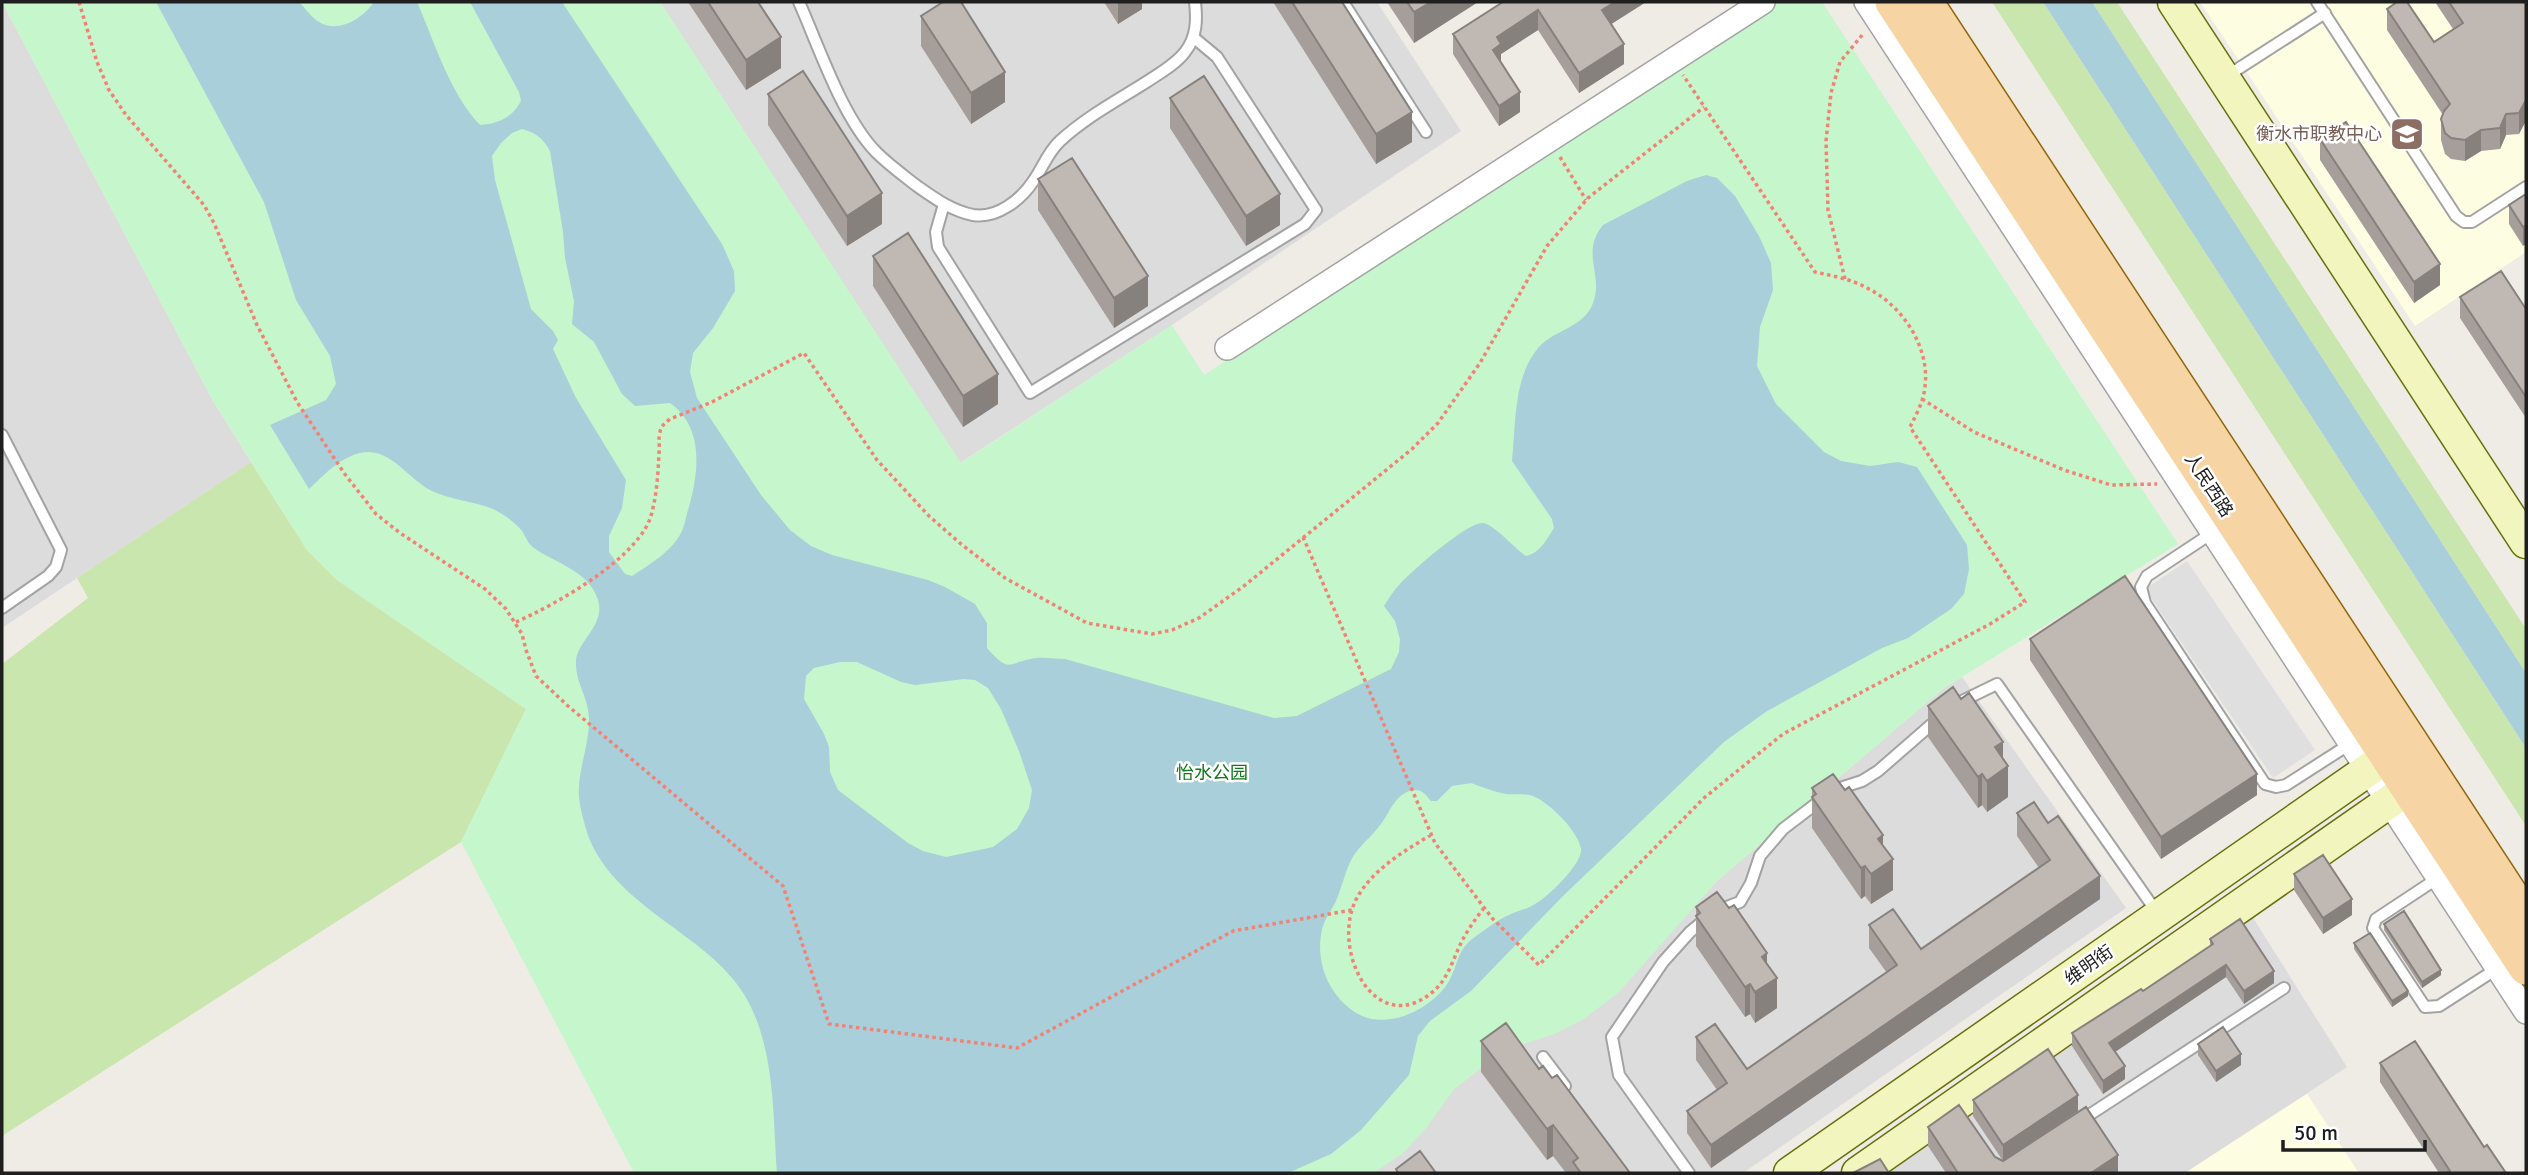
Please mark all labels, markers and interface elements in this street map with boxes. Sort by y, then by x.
school or university icon: 衡水市职教中心 [2388,115,2426,153]
place label: 衡水市职教中心 [2256,123,2382,145]
street label: 人民西路 [2180,449,2238,521]
park label: 怡水公园 [1176,762,1248,784]
street label: 维明街 [2061,941,2117,989]
scale bar [2283,1108,2425,1152]
text: 50 m [2294,1120,2338,1146]

